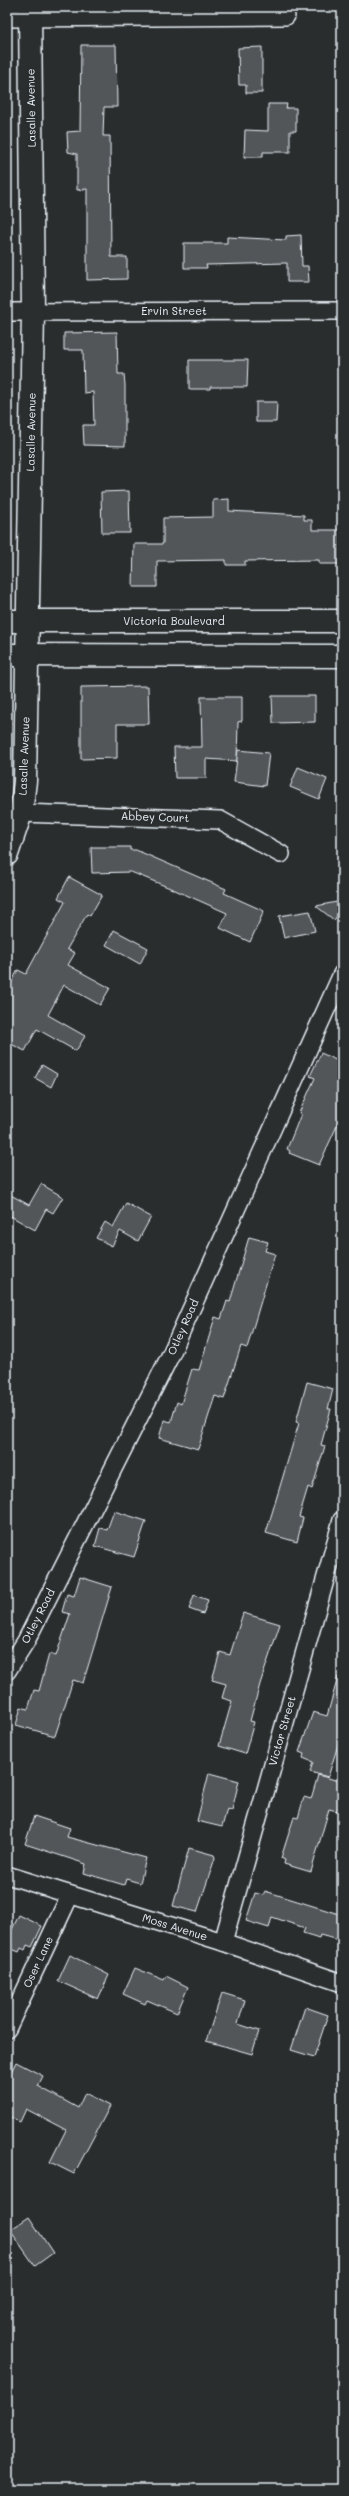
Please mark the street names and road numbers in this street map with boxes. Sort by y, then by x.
street label: Lasalle Avenue [22,68,39,148]
street label: Ervin Street [141,303,207,318]
street label: Lasalle Avenue [22,392,39,471]
street label: Victoria Boulevard [123,613,225,628]
street label: Lasalle Avenue [15,716,32,796]
street label: Abbey Court [121,808,190,825]
street label: Otley Road [164,1296,202,1357]
street label: Otley Road [17,1586,58,1646]
street label: Victor Street [264,1694,299,1768]
street label: Moss Avenue [141,1909,210,1944]
street label: Oser Lane [19,1933,56,1990]

